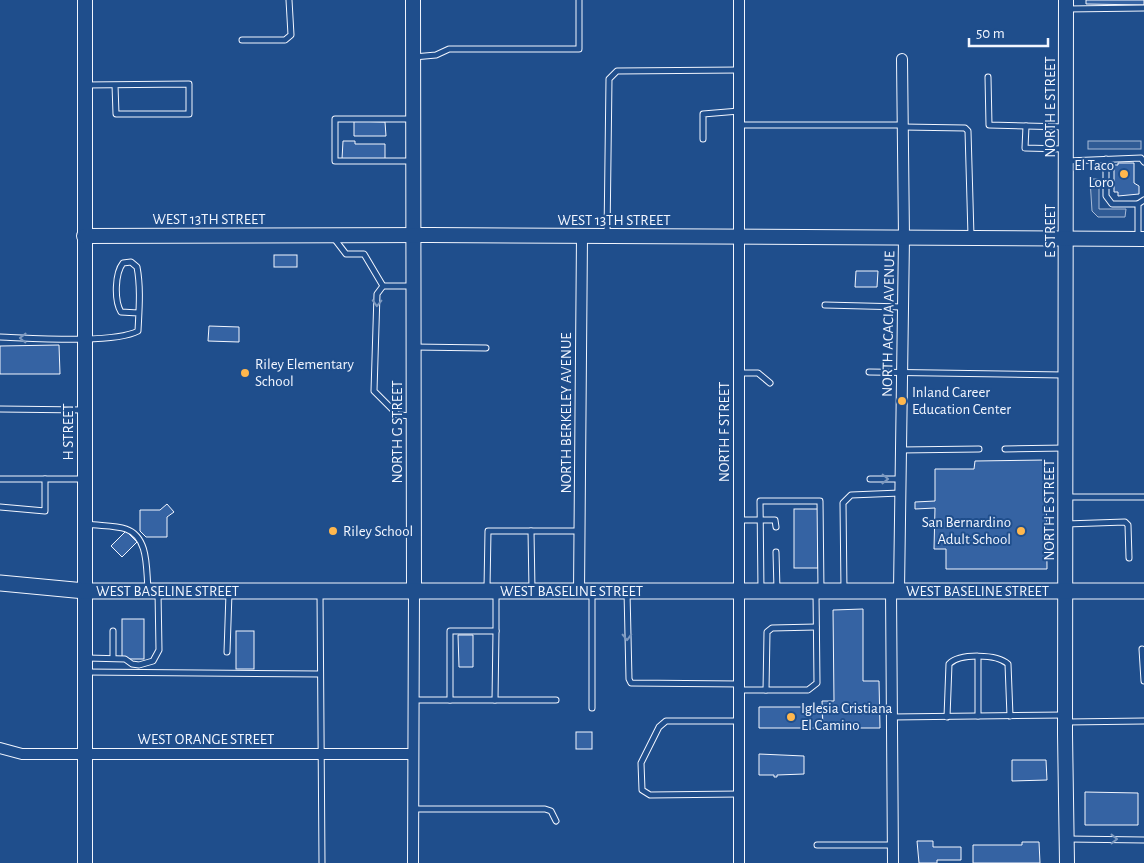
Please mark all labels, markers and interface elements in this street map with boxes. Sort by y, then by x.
scale bar [969,15,1048,47]
text: 50 m [976,26,1005,41]
street label: NORTH E STREET [1043,56,1058,158]
place label: El Taco Loro [1074,158,1114,190]
marker: El Taco Loro [1118,168,1130,180]
street label: E STREET [1043,203,1058,258]
street label: WEST 13TH STREET [152,212,266,227]
street label: WEST 13TH STREET [557,213,671,228]
street label: NORTH ACACIA AVENUE [880,251,897,397]
one-way arrow [371,299,382,307]
street label: NORTH BERKELEY AVENUE [559,332,574,494]
one-way arrow [19,333,26,343]
place label: Riley Elementary School [255,357,355,389]
marker: Riley Elementary School [239,367,251,379]
street label: NORTH G STREET [390,380,405,484]
street label: NORTH F STREET [717,381,732,482]
place label: Inland Career Education Center [912,385,1011,417]
marker: Inland Career Education Center [896,395,908,407]
street label: H STREET [61,403,76,461]
street label: NORTH E STREET [1042,459,1057,561]
one-way arrow [882,474,889,484]
place label: San Bernardino Adult School [922,515,1011,547]
place label: Riley School [343,524,413,539]
marker: Riley School [327,525,339,537]
marker: San Bernardino Adult School [1015,525,1027,537]
street label: WEST BASELINE STREET [96,584,240,599]
street label: WEST BASELINE STREET [500,584,644,599]
street label: WEST BASELINE STREET [906,584,1050,599]
one-way arrow [622,634,633,642]
place label: Iglesia Cristiana El Camino [801,701,893,733]
marker: Iglesia Cristiana El Camino [785,711,797,723]
street label: WEST ORANGE STREET [138,732,275,747]
one-way arrow [1110,834,1118,844]

